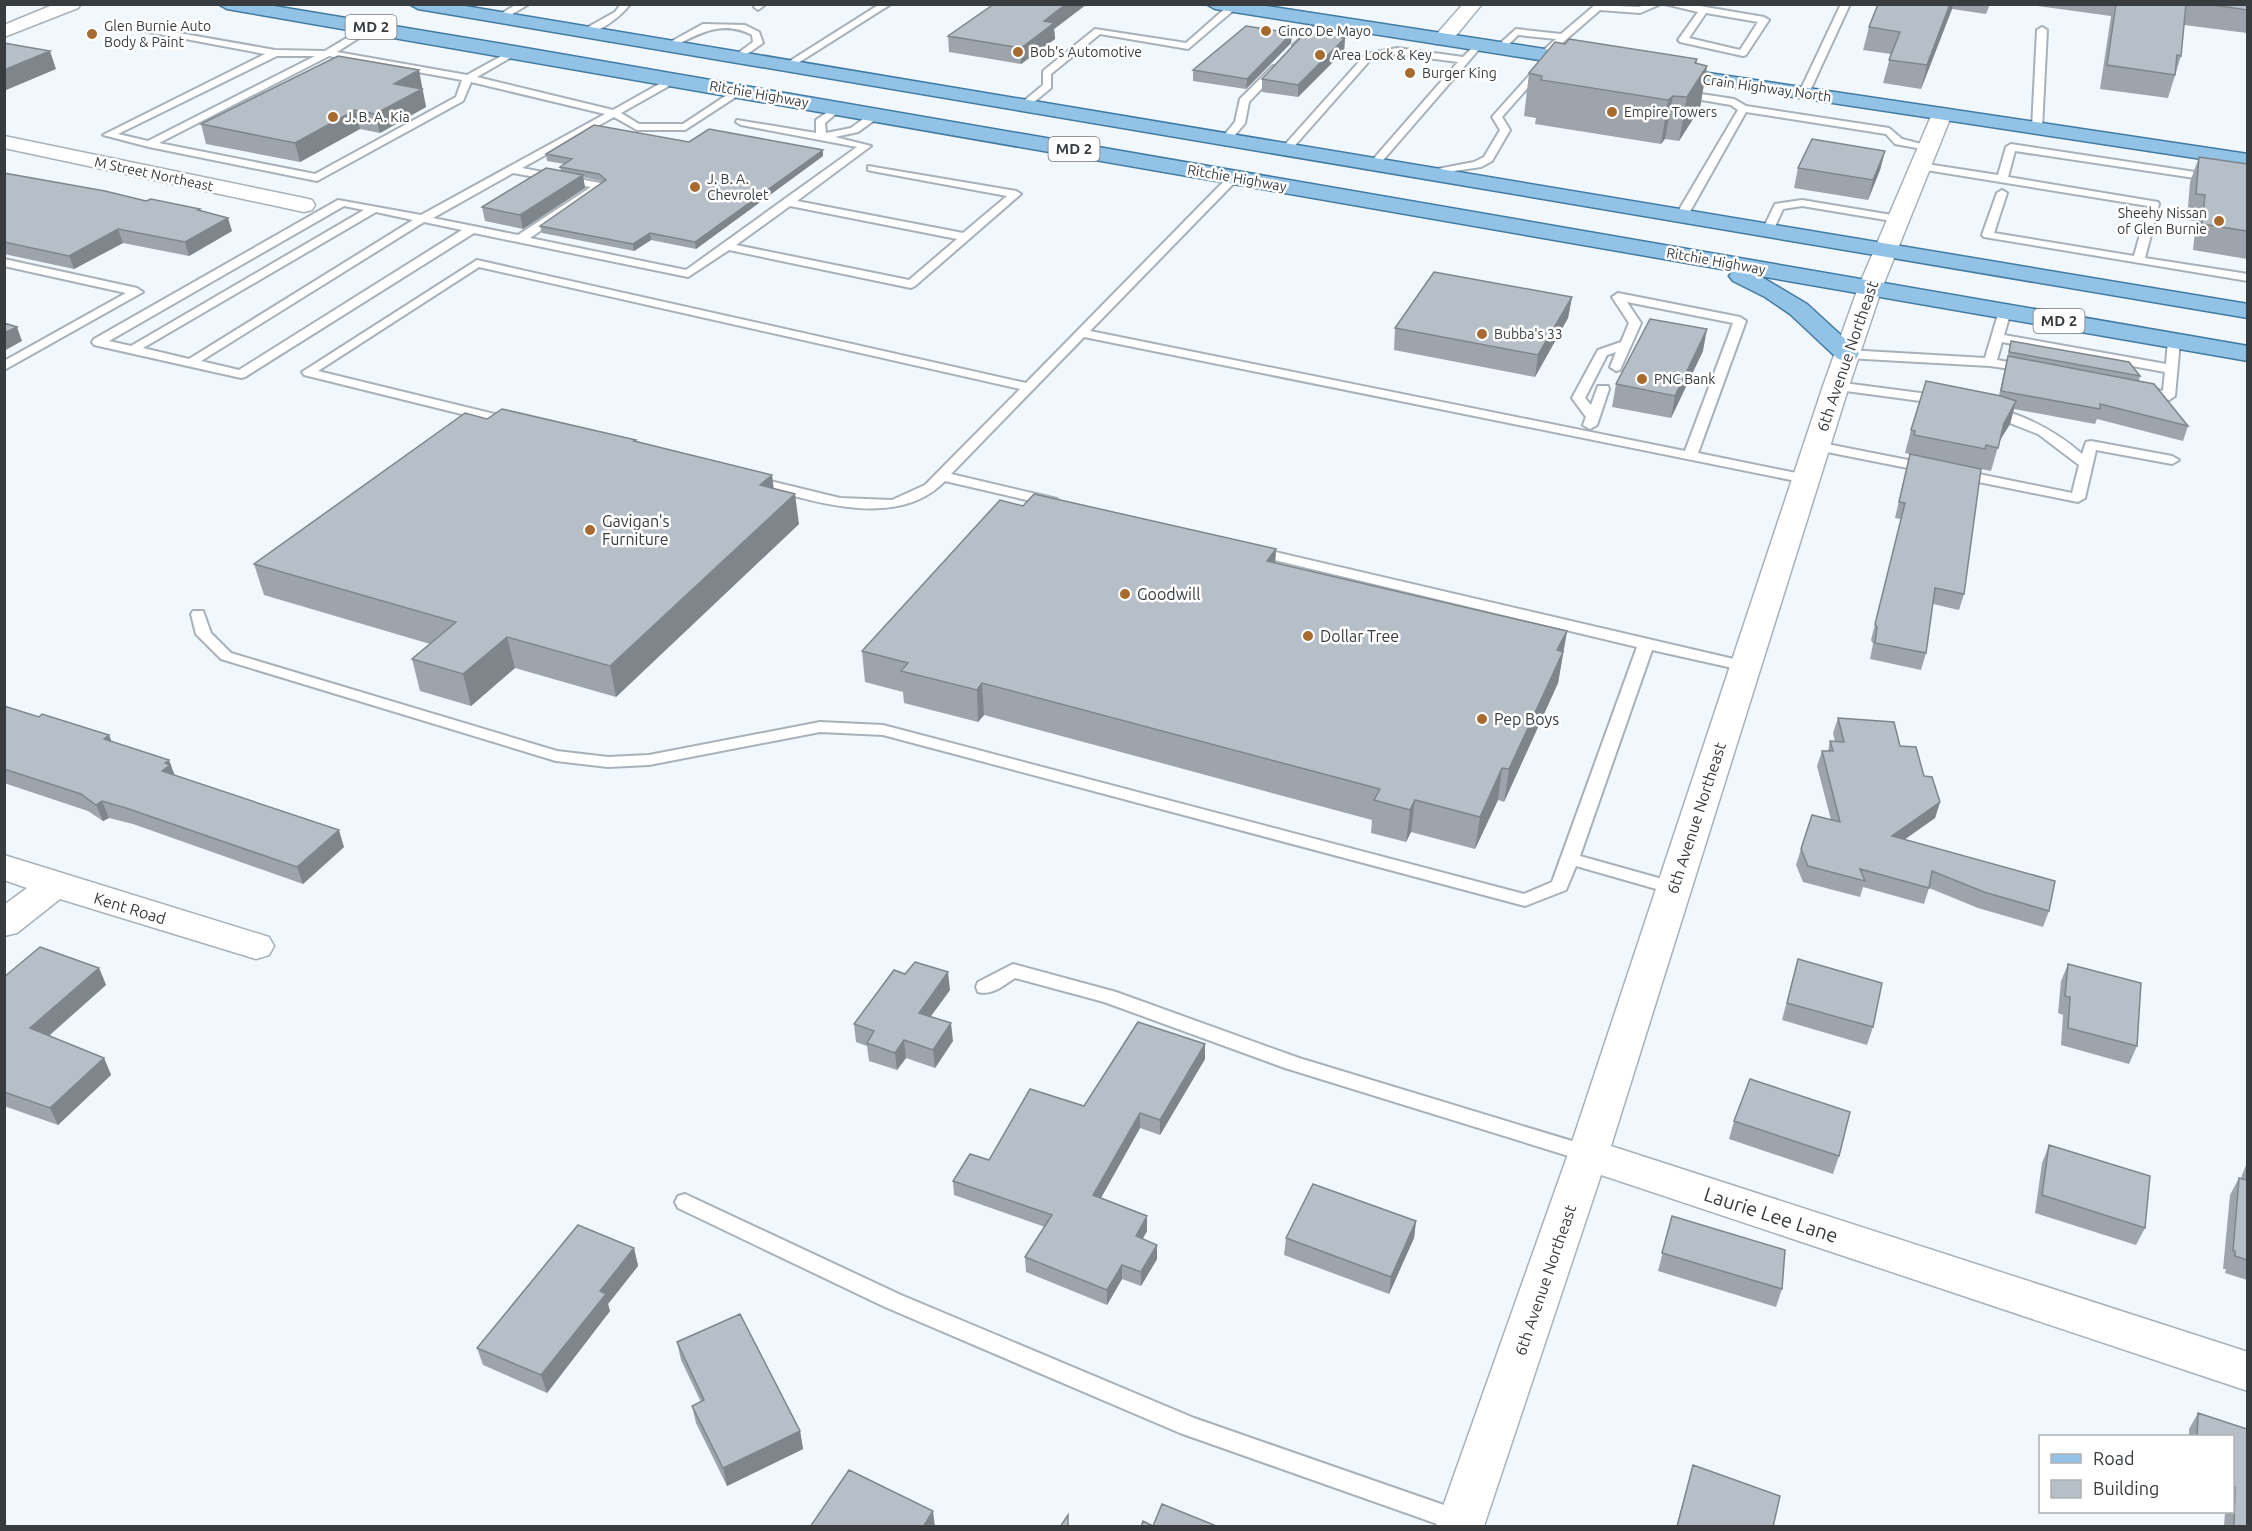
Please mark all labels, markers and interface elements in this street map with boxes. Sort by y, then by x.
road number: MD 2 [346,15,397,39]
place label: Glen Burnie Auto Body & Paint [104,18,211,50]
place label: Cinco De Mayo [1278,23,1371,39]
marker: Cinco De Mayo [1259,24,1273,38]
marker: Glen Burnie Auto Body & Paint [85,27,99,41]
place label: Bob's Automotive [1030,44,1142,60]
marker: Bob's Automotive [1011,45,1025,59]
place label: Area Lock & Key [1332,47,1432,63]
marker: Area Lock & Key [1313,48,1327,62]
place label: Burger King [1422,65,1497,81]
marker: Burger King [1403,66,1417,80]
street label: Crain Highway North [1702,71,1832,105]
street label: Ritchie Highway [708,77,810,111]
place label: Empire Towers [1624,104,1717,120]
marker: Empire Towers [1605,105,1619,119]
place label: J. B. A. Kia [345,109,410,125]
marker: J. B. A. Kia [326,110,340,124]
road number: MD 2 [1048,137,1100,161]
street label: M Street Northeast [93,154,215,195]
street label: Ritchie Highway [1186,161,1288,195]
place label: J. B. A. Chevrolet [707,171,769,203]
marker: J. B. A. Chevrolet [688,180,702,194]
place label: Sheehy Nissan of Glen Burnie [2117,205,2207,237]
marker: Sheehy Nissan of Glen Burnie [2212,214,2226,228]
street label: Ritchie Highway [1665,244,1767,278]
street label: 6th Avenue Northeast [1813,278,1881,434]
road number: MD 2 [2034,309,2084,333]
place label: Bubba's 33 [1494,326,1563,342]
marker: Bubba's 33 [1475,327,1489,341]
place label: PNC Bank [1654,371,1715,387]
marker: PNC Bank [1635,372,1649,386]
place label: Gavigan's Furniture [602,512,670,548]
marker: Gavigan's Furniture [583,523,597,537]
place label: Goodwill [1137,585,1200,603]
marker: Goodwill [1118,587,1132,601]
place label: Dollar Tree [1320,627,1399,645]
marker: Dollar Tree [1301,629,1315,643]
place label: Pep Boys [1494,710,1559,728]
marker: Pep Boys [1475,712,1489,726]
street label: 6th Avenue Northeast [1663,739,1729,896]
street label: Kent Road [92,889,168,927]
street label: Laurie Lee Lane [1701,1182,1841,1247]
street label: 6th Avenue Northeast [1511,1202,1579,1358]
legend [2039,1435,2234,1513]
text: Road [2093,1448,2135,1468]
text: Building [2093,1478,2159,1498]

